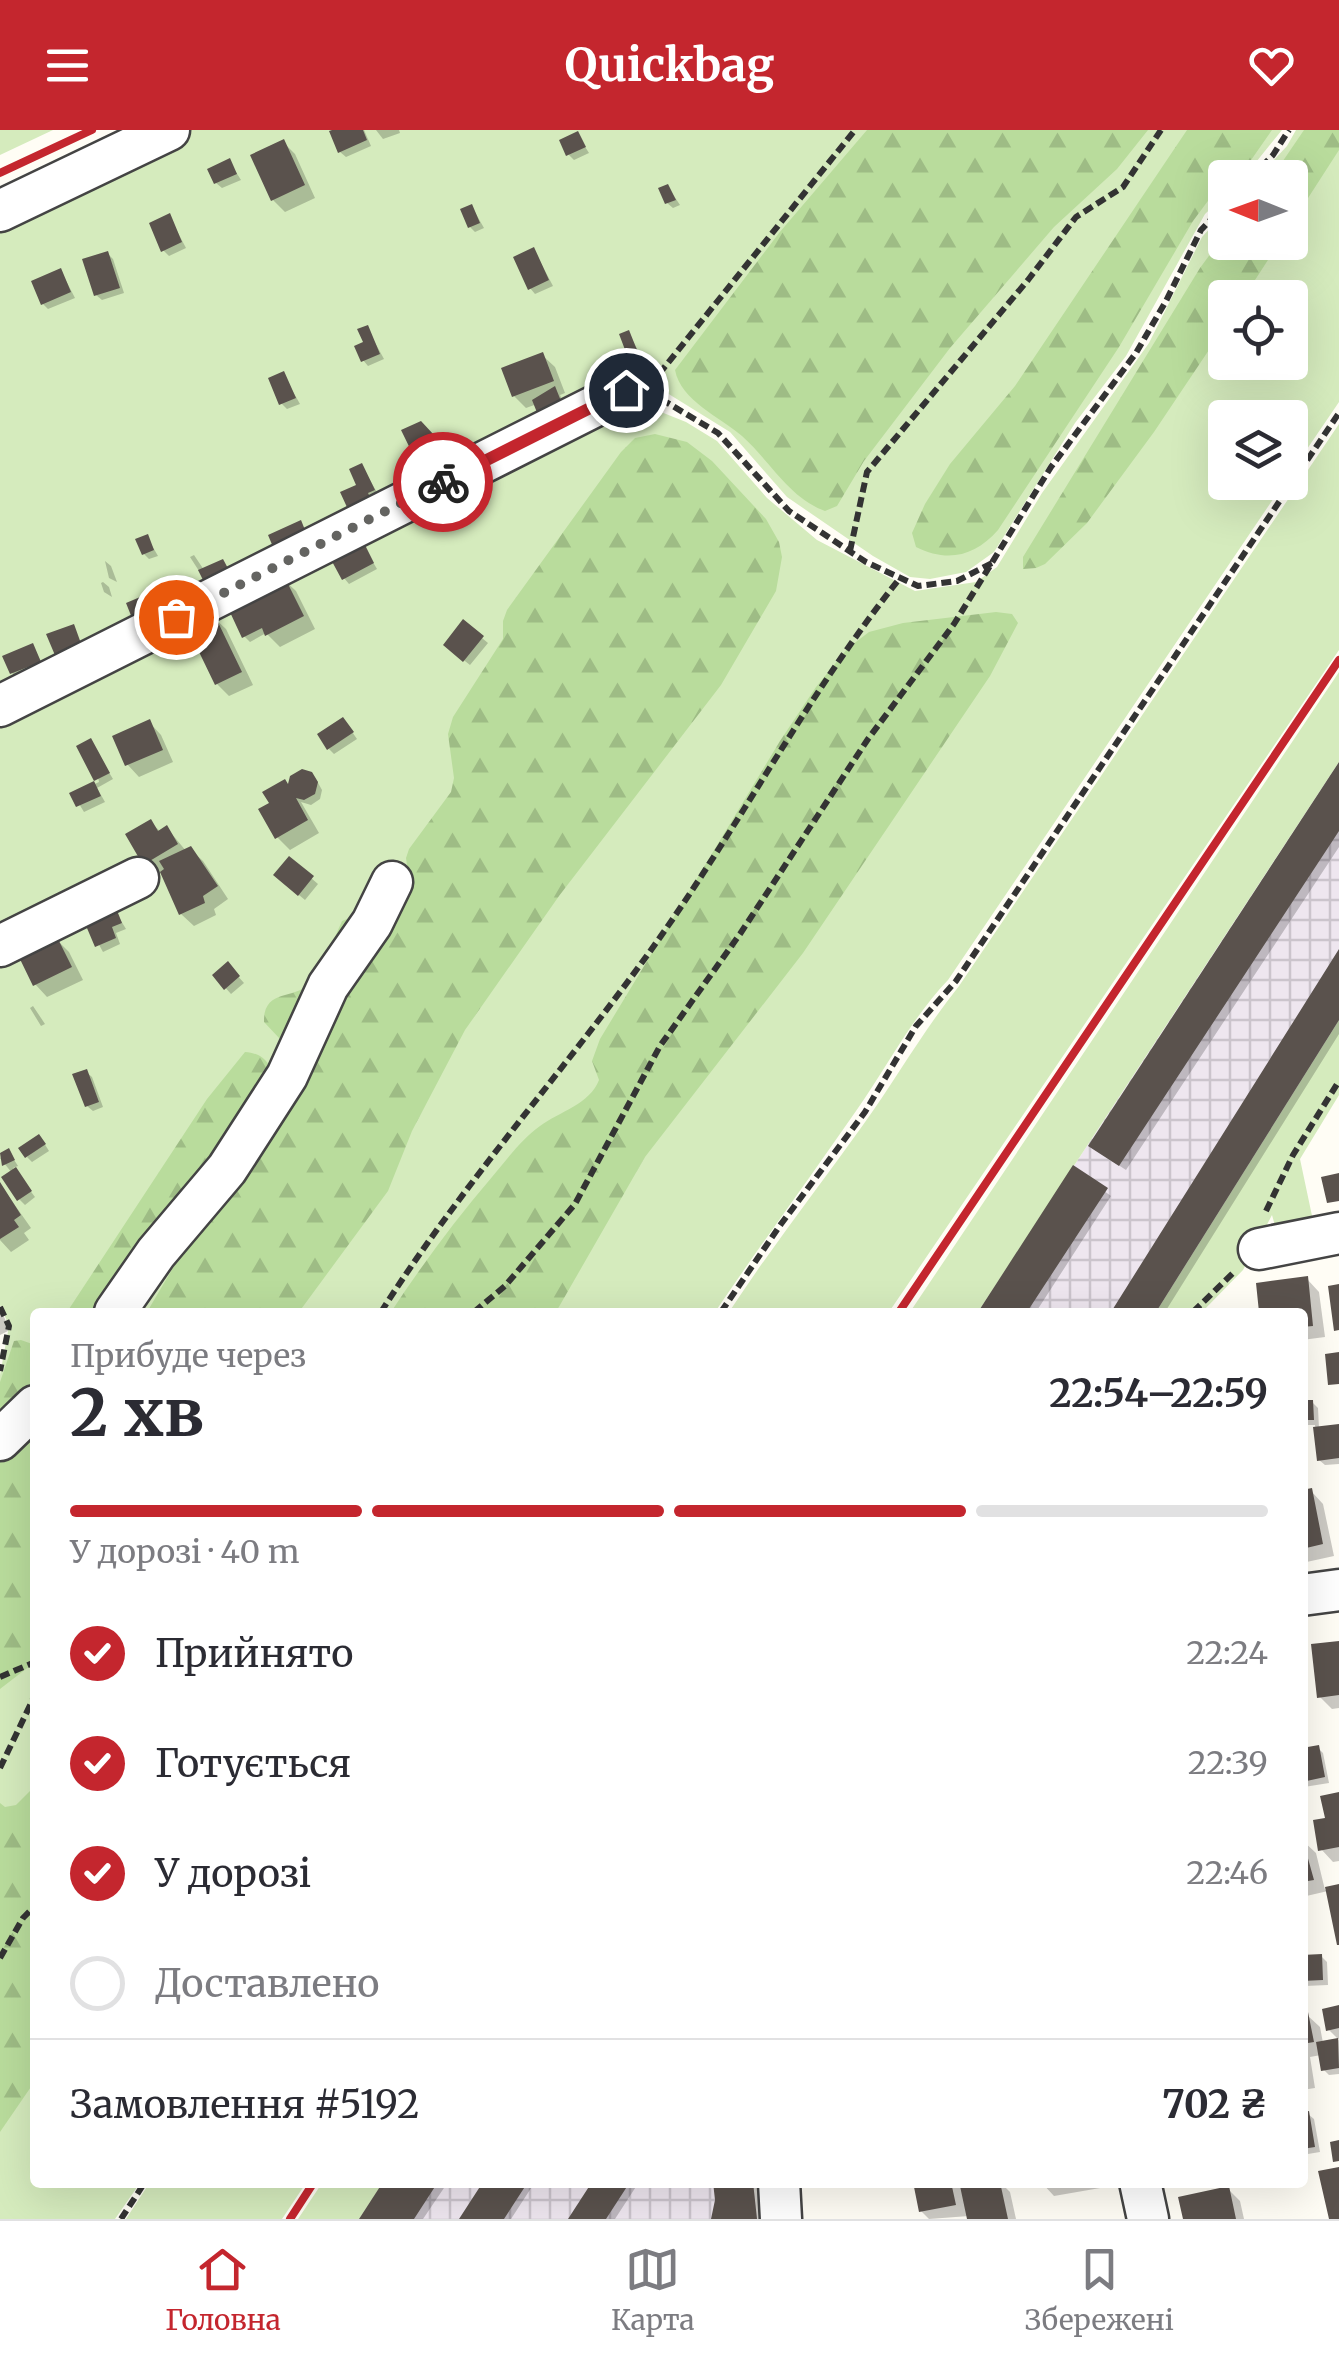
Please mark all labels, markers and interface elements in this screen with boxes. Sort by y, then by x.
text: Quickbag [565,37,774,93]
icon: menu [40,38,95,93]
icon: heart [1244,38,1299,93]
north arrow [1208,160,1308,260]
map controls [1208,160,1308,500]
button: locate [1208,280,1308,380]
pin [584,348,669,433]
icon: home [599,363,654,418]
button: layers [1208,400,1308,500]
courier [393,432,493,532]
icon: bike [416,455,471,510]
pin [134,575,219,660]
icon: bag [149,590,204,645]
text: Прибуде через [70,1336,306,1376]
text: 22:54–22:59 [1049,1370,1268,1417]
text: 2 хв [70,1372,204,1454]
text: У дорозі · 40 m [70,1532,300,1572]
icon: check [70,1626,125,1681]
text: Прийнято [155,1630,353,1677]
text: 22:24 [1186,1633,1268,1673]
icon: check [70,1736,125,1791]
text: Готується [155,1740,351,1787]
text: 22:39 [1188,1743,1268,1783]
icon: check [70,1846,125,1901]
text: У дорозі [155,1850,311,1897]
text: 22:46 [1186,1853,1268,1893]
text: Доставлено [155,1960,379,2007]
text: Замовлення #5192 [70,2081,420,2128]
text: 702 ₴ [1162,2081,1268,2128]
tab: Головна [165,2242,281,2338]
tab: Карта [611,2242,694,2338]
tab: Збережені [1025,2242,1174,2338]

